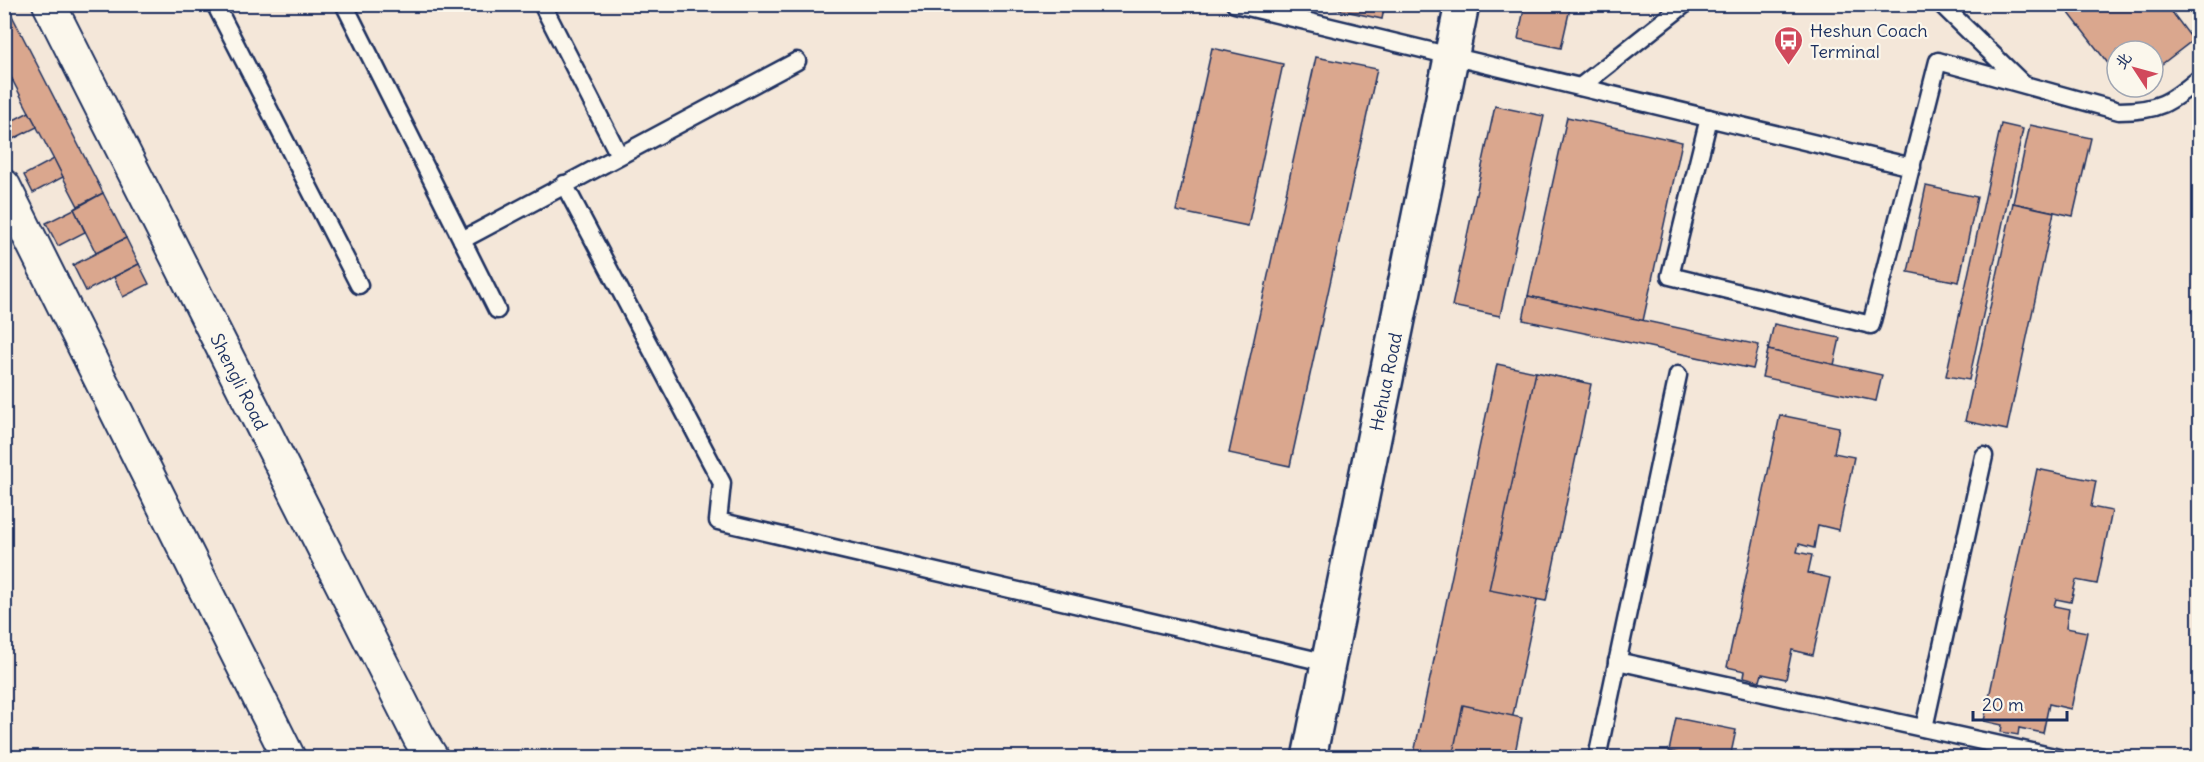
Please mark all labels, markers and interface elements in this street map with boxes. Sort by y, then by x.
place label: Heshun Coach Terminal [1810,19,1928,63]
bus stop icon: Heshun Coach Terminal [1773,24,1805,66]
north arrow [2105,39,2165,99]
text: 北 [2110,48,2136,73]
street label: Shengli Road [206,329,274,434]
street label: Hehua Road [1364,330,1407,433]
scale bar [1973,684,2068,722]
text: 20 m [1982,693,2024,716]

